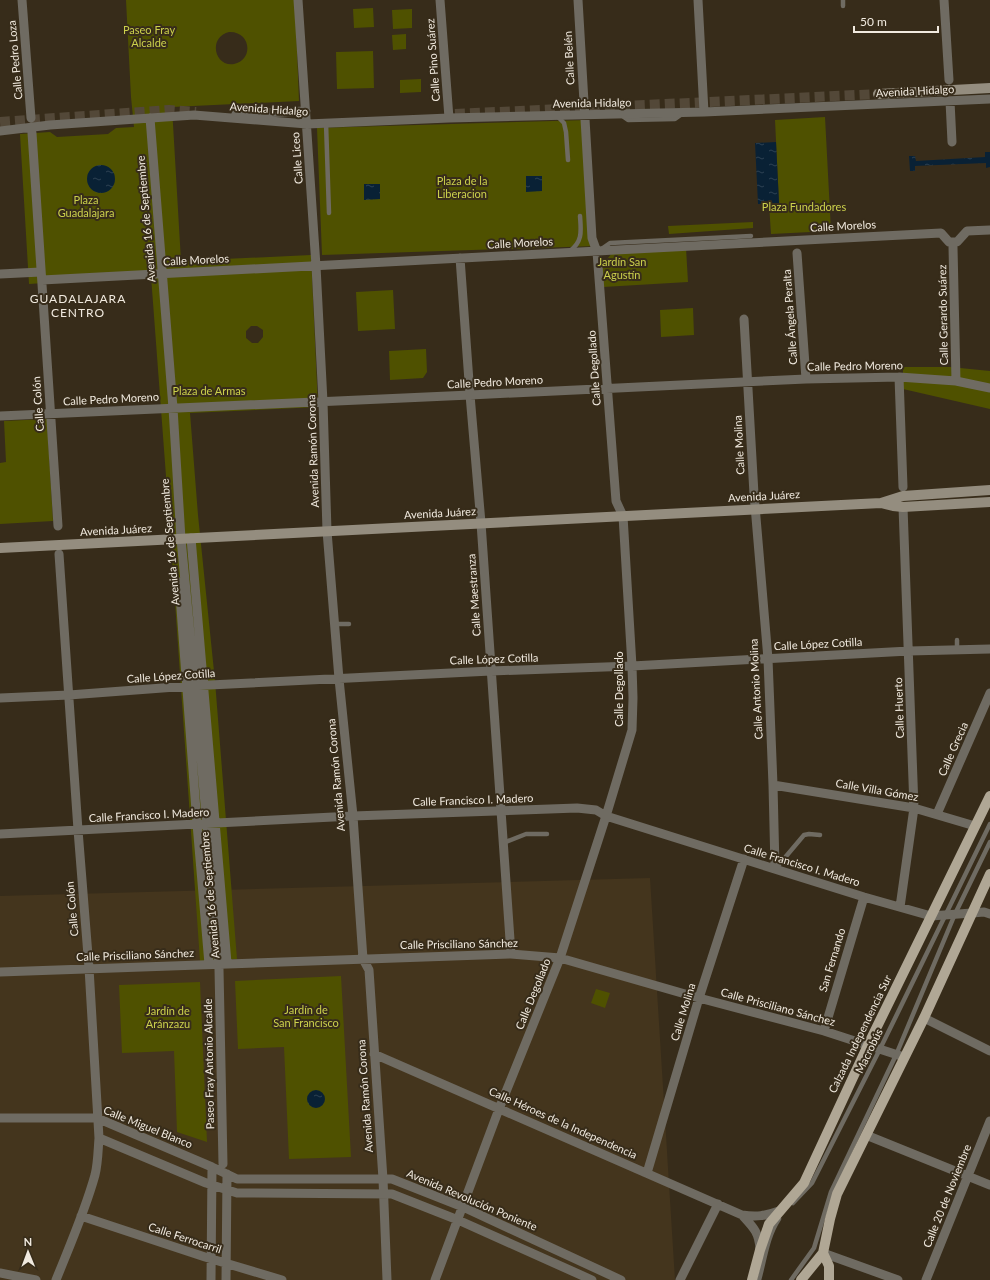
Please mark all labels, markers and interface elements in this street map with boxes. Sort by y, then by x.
scale bar [854,8,938,34]
text: 50 m [860,14,887,29]
street label: Calle Pino Suárez [423,18,442,102]
street label: Calle Pedro Loza [5,20,24,100]
park label: Paseo Fray Alcalde [123,23,175,49]
street label: Calle Belén [561,31,576,85]
street label: Avenida Hidalgo [875,82,955,99]
street label: Avenida Hidalgo [553,95,631,110]
street label: Avenida Hidalgo [229,99,309,118]
street label: Calle Liceo [288,132,305,184]
street label: Avenida 16 de Septiembre [133,155,158,283]
park label: Plaza de la Liberacion [437,174,487,200]
park label: Plaza Guadalajara [58,193,114,219]
park label: Plaza Fundadores [762,200,846,213]
street label: Calle Morelos [810,217,877,234]
street label: Calle Morelos [487,234,554,251]
street label: Calle Morelos [163,251,230,268]
park label: Jardín San Agustín [598,255,646,281]
street label: Calle Gerardo Suárez [935,264,950,366]
street label: Calle Ángela Peralta [780,269,799,365]
district label: GUADALAJARA CENTRO [30,291,126,320]
street label: Calle Degollado [584,330,603,406]
street label: Calle Pedro Moreno [807,358,903,373]
street label: Calle Pedro Moreno [447,372,543,391]
street label: Calle Colón [29,376,46,432]
park label: Plaza de Armas [172,384,246,397]
street label: Calle Pedro Moreno [63,389,159,408]
street label: Avenida Ramón Corona [304,394,321,508]
street label: Calle Molina [730,415,747,475]
street label: Avenida 16 de Septiembre [157,478,182,606]
street label: Avenida Juárez [728,487,800,504]
street label: Avenida Juárez [404,504,476,521]
street label: Avenida Juárez [80,521,152,538]
street label: Calle Maestranza [464,553,483,637]
street label: Calle López Cotilla [773,635,863,652]
street label: Calle Antonio Molina [746,638,765,740]
street label: Calle López Cotilla [449,650,539,667]
street label: Calle Degollado [612,651,625,727]
street label: Calle López Cotilla [126,666,216,685]
street label: Calle Huerto [891,677,906,739]
street label: Avenida Ramón Corona [324,718,347,832]
street label: Calle Grecia [935,720,970,778]
street label: Calle Villa Gómez [835,776,920,803]
street label: Calle Francisco I. Madero [412,791,534,808]
street label: Calle Francisco I. Madero [88,805,210,824]
street label: Avenida 16 de Septiembre [197,831,222,959]
street label: Calle Francisco I. Madero [743,841,862,888]
street label: Calle Colón [63,881,80,937]
street label: San Fernando [816,926,847,993]
street label: Calle Prisciliano Sánchez [400,936,518,951]
street label: Calle Prisciliano Sánchez [76,946,194,963]
street label: Calle Degollado [512,956,553,1031]
street label: Calzada Independencia Sur [825,973,894,1095]
street label: Calle Molina [668,981,697,1042]
street label: Calle Prisciliano Sánchez [719,985,837,1028]
street label: Paseo Fray Antonio Alcalde [201,998,216,1130]
park label: Jardín de San Francisco [273,1003,339,1029]
park label: Jardín de Aránzazu [146,1004,190,1030]
street label: Macrobús [852,1026,885,1075]
street label: Avenida Ramón Corona [354,1039,375,1153]
street label: Calle Héroes de la Independencia [487,1084,639,1161]
street label: Calle Miguel Blanco [102,1103,195,1150]
street label: Calle 20 de Noviembre [920,1142,973,1249]
street label: Avenida Revolución Poniente [405,1166,539,1233]
street label: Calle Ferrocarril [147,1220,223,1255]
north arrow [8,1232,48,1272]
text: N [23,1235,32,1248]

